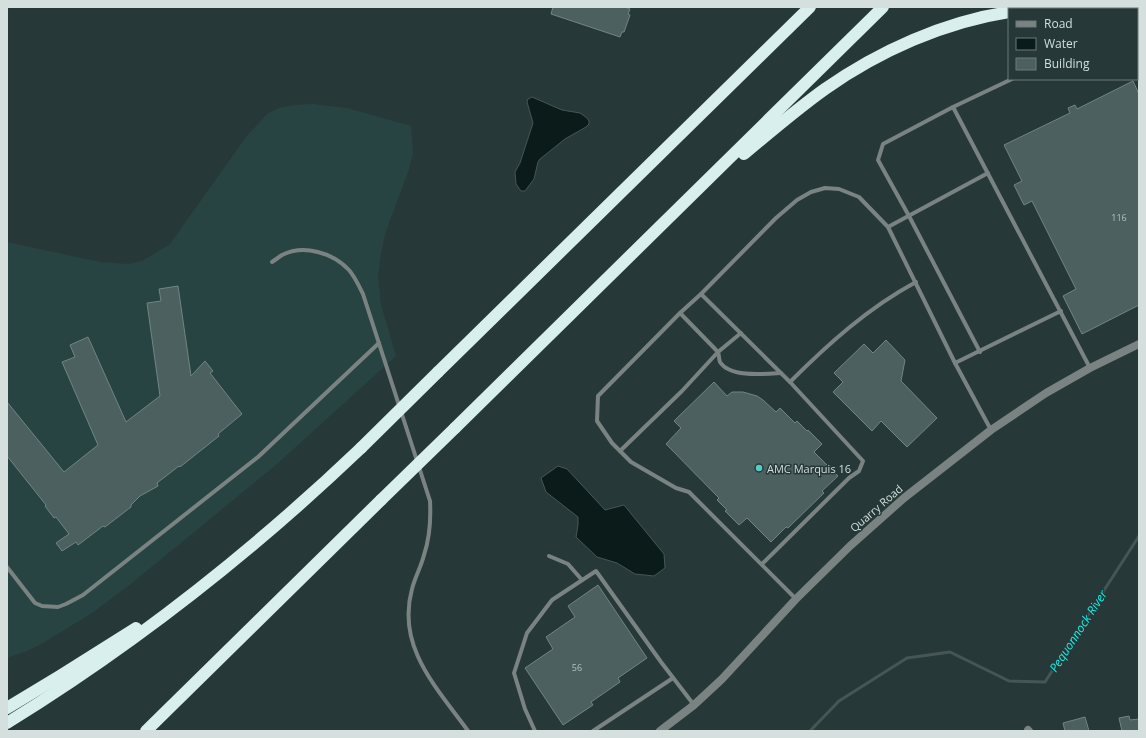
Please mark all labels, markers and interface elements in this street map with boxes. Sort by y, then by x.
legend [1008,8,1138,80]
text: Road [1044,15,1073,32]
text: Water [1044,35,1078,52]
text: Building [1044,55,1090,72]
house number: 116 [1111,211,1127,224]
place label: AMC Marquis 16 [767,461,851,476]
marker: AMC Marquis 16 [754,463,764,473]
street label: Quarry Road [847,481,905,535]
water label: Pequonnock River [1045,586,1112,675]
house number: 56 [572,661,582,674]

